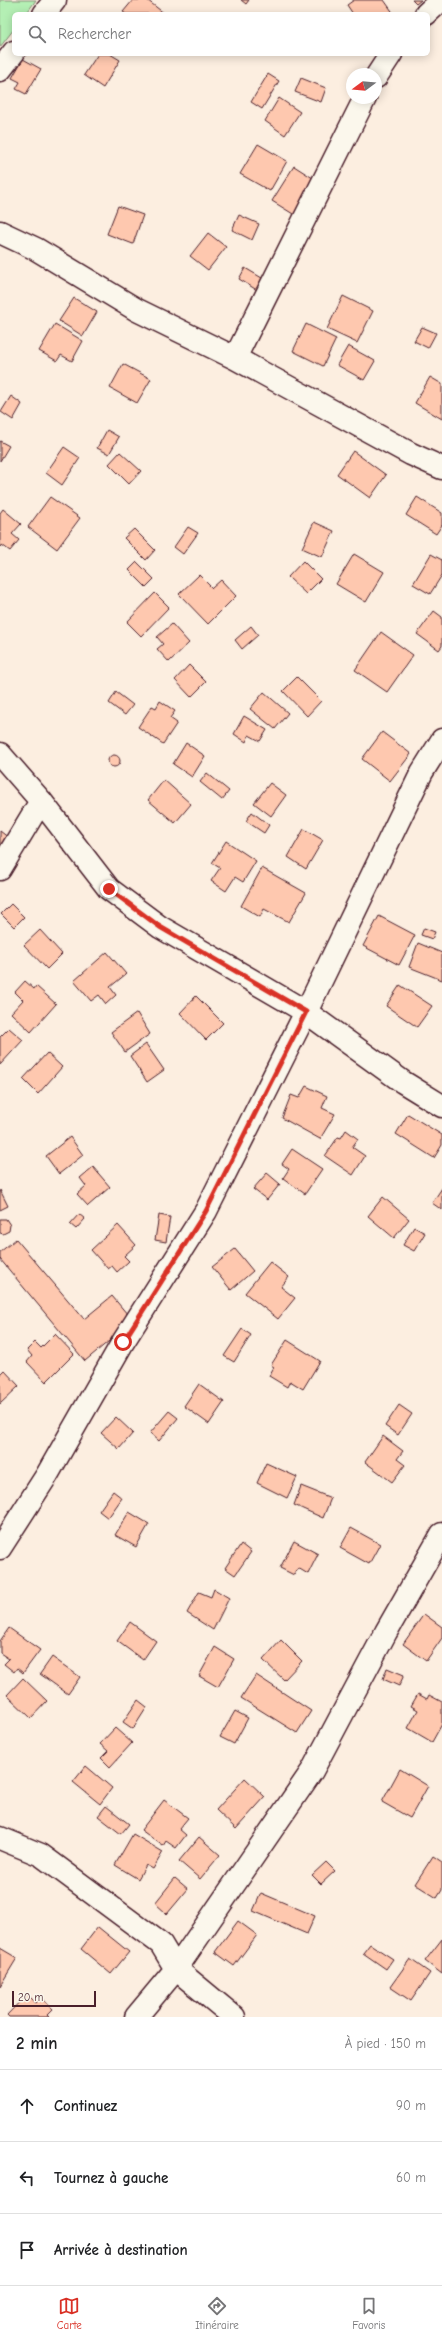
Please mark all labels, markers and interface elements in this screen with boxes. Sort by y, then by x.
search box [12,12,430,56]
icon: search [26,23,48,45]
text: Rechercher [58,25,131,43]
north arrow [346,68,382,104]
route end [100,880,118,898]
route start [114,1333,132,1351]
scale bar [12,1989,96,2008]
text: 20 m [18,1991,43,2004]
text: 2 min [16,2034,57,2053]
text: À pied · 150 m [345,2036,426,2051]
icon: ahead [16,2095,38,2117]
text: Continuez [54,2097,117,2115]
text: 90 m [396,2098,426,2113]
icon: left [16,2167,38,2189]
text: Tournez à gauche [54,2169,168,2187]
text: 60 m [396,2170,426,2185]
icon: arrive [16,2239,38,2261]
text: Arrivée à destination [54,2241,188,2259]
tab: Carte [57,2295,82,2332]
tab: Itinéraire [195,2295,239,2332]
tab: Favoris [352,2295,385,2332]

